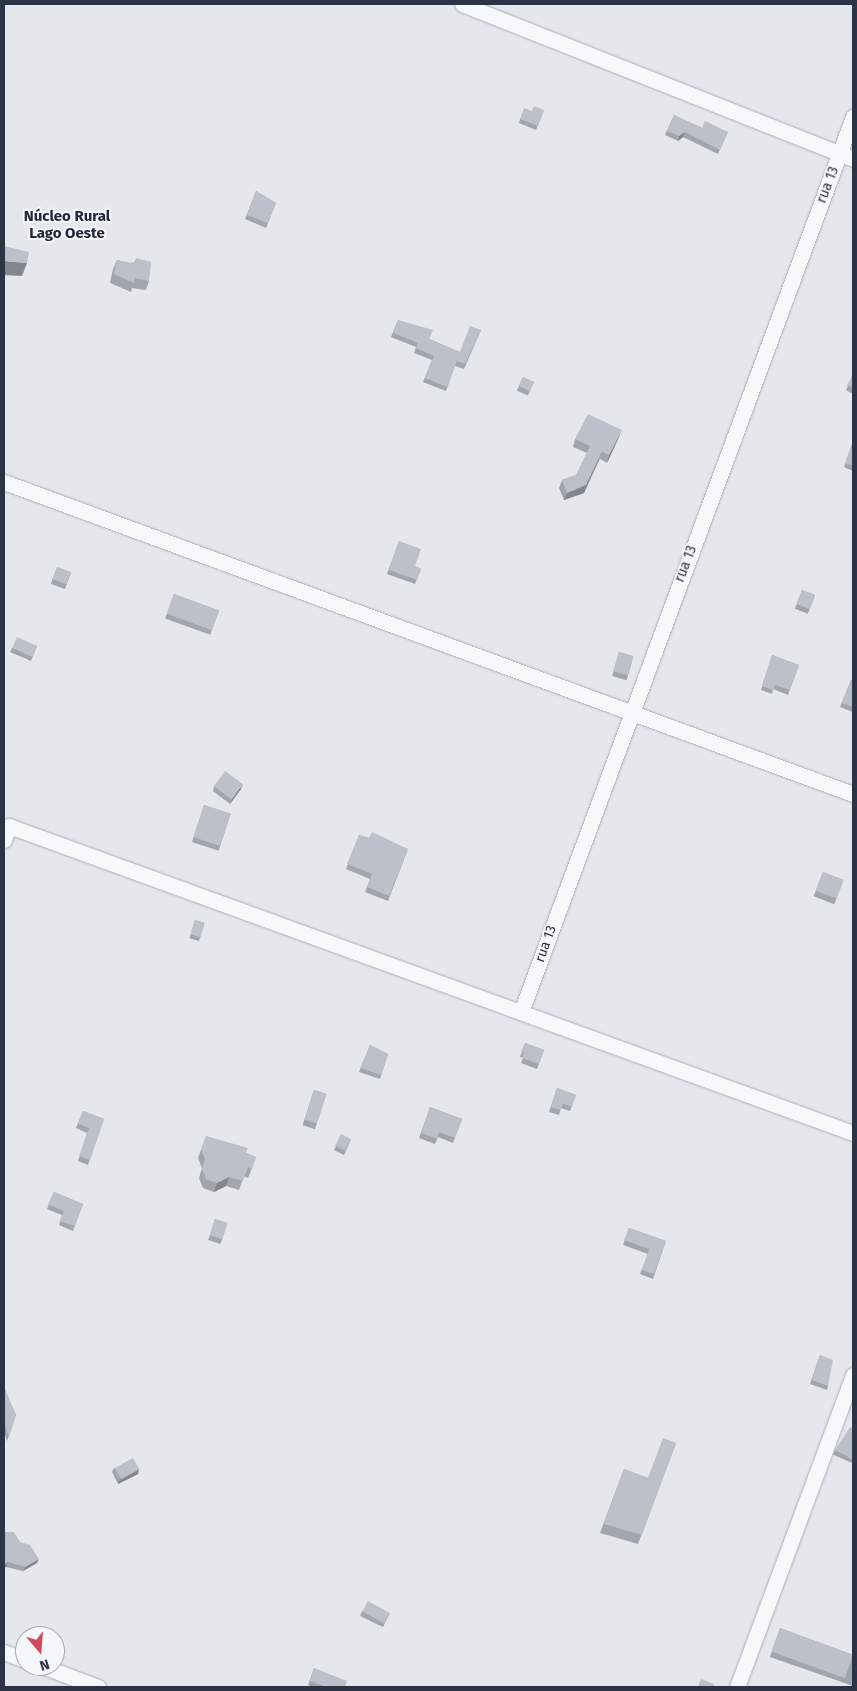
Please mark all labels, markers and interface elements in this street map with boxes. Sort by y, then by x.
street label: rua 13 [813,164,843,206]
district label: Núcleo Rural Lago Oeste [24,207,110,242]
street label: rua 13 [671,543,701,585]
street label: rua 13 [532,923,560,965]
north arrow [15,1626,65,1676]
text: N [37,1655,52,1674]

